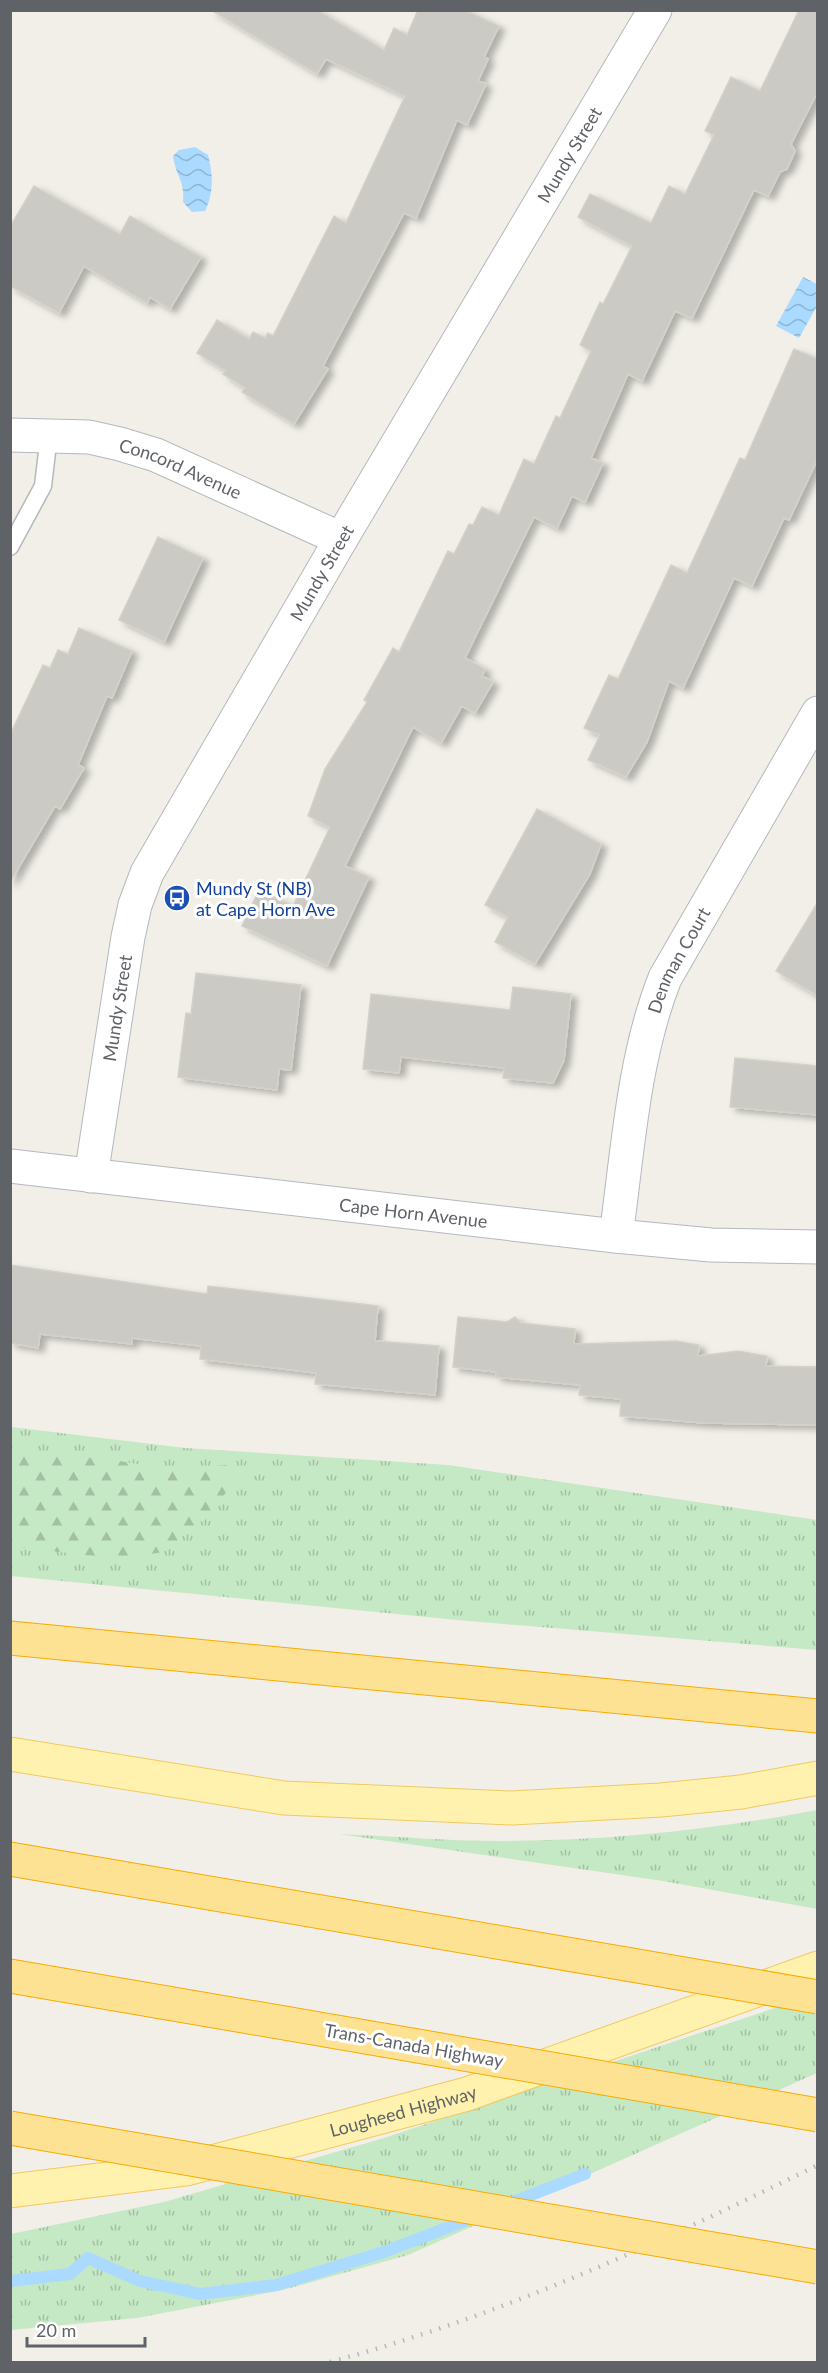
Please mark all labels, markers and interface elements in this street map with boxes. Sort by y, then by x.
street label: Mundy Street [532,102,606,207]
street label: Concord Avenue [117,433,245,503]
street label: Mundy Street [285,520,358,625]
place label: Mundy St (NB) at Cape Horn Ave [196,877,335,920]
bus stop icon: Mundy St (NB) at Cape Horn Ave [162,883,192,913]
street label: Denman Court [642,903,715,1016]
street label: Mundy Street [98,953,136,1063]
street label: Cape Horn Avenue [338,1193,489,1232]
street label: Trans-Canada Highway [323,2018,506,2072]
street label: Lougheed Highway [327,2080,480,2141]
scale bar [27,2310,146,2348]
text: 20 m [36,2319,76,2341]

